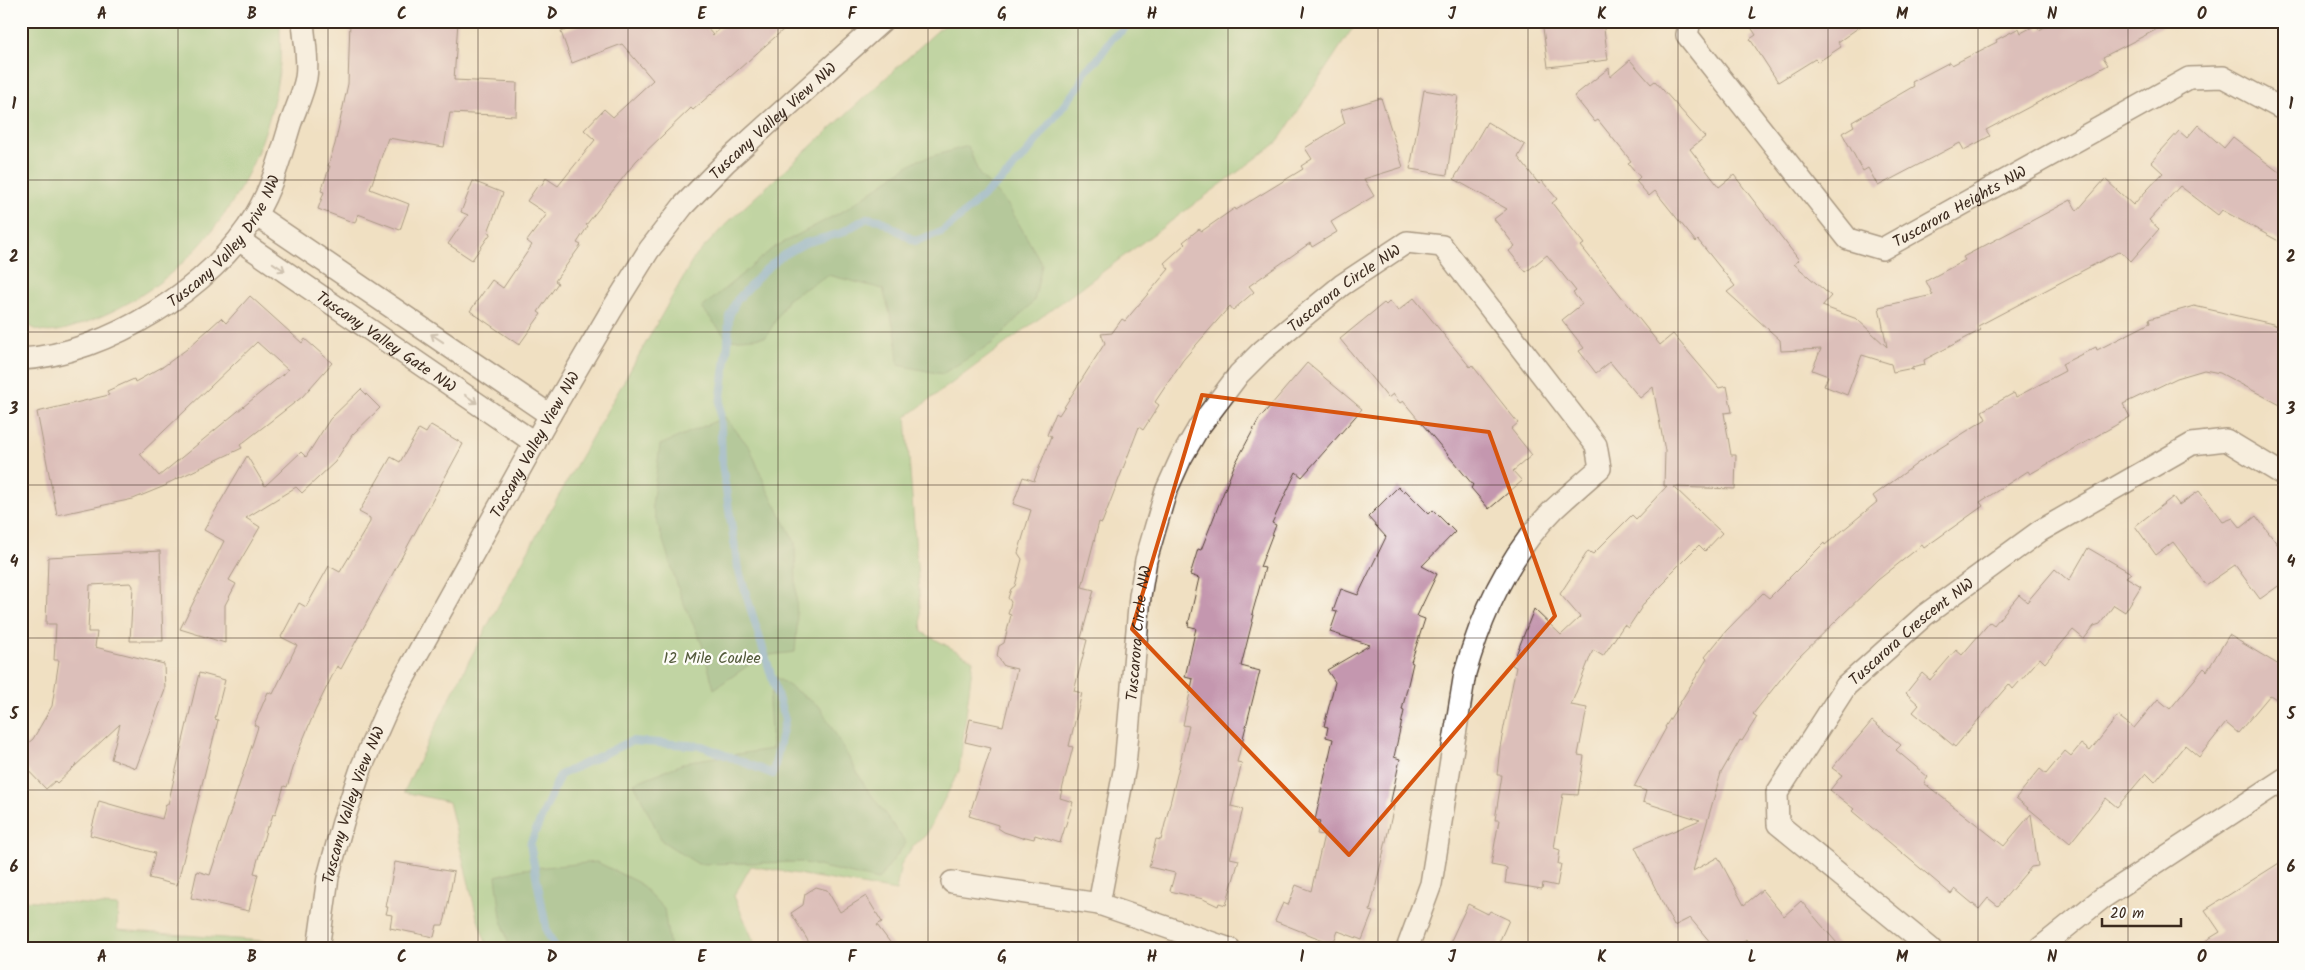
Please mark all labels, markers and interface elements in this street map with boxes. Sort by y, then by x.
text: A [97,2,107,27]
text: B [247,2,257,27]
text: C [397,2,407,27]
text: D [547,2,558,27]
text: E [698,2,708,27]
text: F [848,2,858,27]
text: G [997,2,1007,27]
text: H [1147,2,1157,27]
text: I [1300,2,1305,27]
text: J [1448,2,1457,27]
text: K [1597,2,1607,27]
text: L [1748,2,1756,27]
text: M [1896,2,1909,27]
text: N [2047,2,2057,27]
text: O [2197,2,2207,27]
street label: Tuscany Valley View NW [704,57,843,186]
text: 1 [12,92,17,117]
text: 1 [2289,92,2294,117]
street label: Tuscarora Heights NW [1888,160,2032,255]
street label: Tuscany Valley Drive NW [162,171,287,314]
street label: Tuscarora Circle NW [1282,238,1406,339]
text: 2 [9,245,19,270]
text: 2 [2286,245,2296,270]
one-way arrow [272,262,286,272]
street label: Tuscany Valley Gate NW [310,285,461,400]
one-way arrow [431,333,445,343]
street label: Tuscany Valley View NW [484,367,587,523]
one-way arrow [464,393,478,404]
text: 3 [9,397,19,422]
text: 3 [2286,397,2296,422]
text: 4 [10,550,19,575]
text: 4 [2287,550,2296,575]
street label: Tuscarora Circle NW [1120,564,1159,702]
street label: Tuscarora Crescent NW [1843,572,1980,692]
park label: 12 Mile Coulee [663,646,761,671]
text: 5 [9,702,20,727]
text: 5 [2286,702,2297,727]
street label: Tuscany Valley View NW [316,722,392,885]
text: 6 [10,855,19,880]
text: 6 [2287,855,2296,880]
scale bar [2102,895,2181,927]
text: 20 m [2110,902,2144,926]
text: A [97,945,107,970]
text: B [247,945,257,970]
text: C [397,945,407,970]
text: D [547,945,558,970]
text: E [698,945,708,970]
text: F [848,945,858,970]
text: G [997,945,1007,970]
text: H [1147,945,1157,970]
text: I [1300,945,1305,970]
text: J [1448,945,1457,970]
text: K [1597,945,1607,970]
text: L [1748,945,1756,970]
text: M [1896,945,1909,970]
text: N [2047,945,2057,970]
text: O [2197,945,2207,970]

